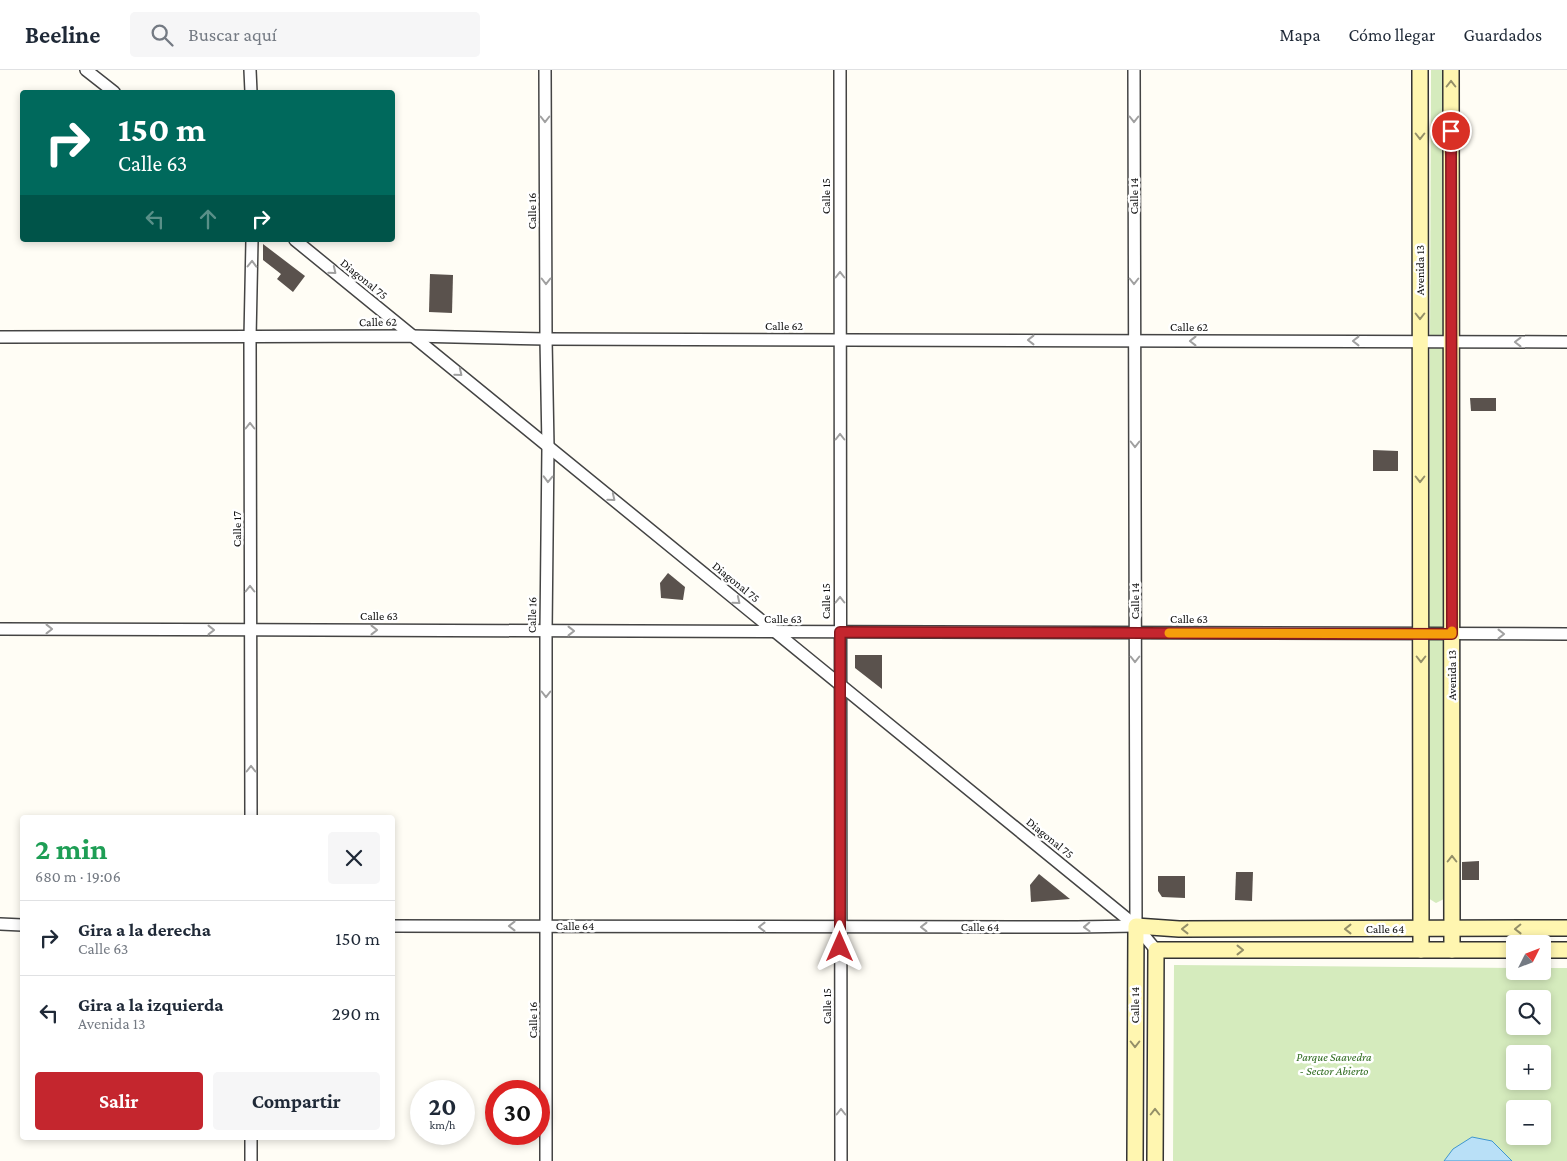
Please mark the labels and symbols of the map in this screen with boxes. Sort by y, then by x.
one-way arrow [1446,80,1456,88]
pin [1430,110,1472,152]
one-way arrow [540,115,550,123]
one-way arrow [1129,115,1139,123]
one-way arrow [1415,132,1425,140]
street label: Calle 15 [819,178,833,214]
street label: Calle 14 [1127,178,1141,214]
street label: Calle 16 [525,193,539,229]
street label: Avenida 13 [1413,244,1427,295]
street label: Diagonal 75 [338,256,390,302]
one-way arrow [247,260,257,268]
one-way arrow [327,265,336,274]
one-way arrow [835,271,845,278]
one-way arrow [540,277,551,285]
one-way arrow [1129,278,1139,285]
one-way arrow [1415,312,1425,320]
street label: Calle 62 [359,315,397,329]
street label: Calle 62 [765,319,803,333]
street label: Calle 62 [1170,320,1208,334]
one-way arrow [1027,335,1034,345]
one-way arrow [1189,336,1197,346]
one-way arrow [1352,336,1360,346]
one-way arrow [1514,337,1522,347]
one-way arrow [453,368,462,377]
one-way arrow [245,422,255,430]
one-way arrow [835,433,845,441]
one-way arrow [1130,440,1140,448]
one-way arrow [543,475,553,483]
one-way arrow [1415,475,1425,483]
one-way arrow [606,493,615,502]
street label: Calle 17 [230,511,244,547]
street label: Diagonal 75 [710,559,762,605]
street label: Calle 15 [819,583,833,619]
street label: Calle 14 [1128,583,1142,619]
one-way arrow [245,585,255,592]
one-way arrow [732,595,741,604]
one-way arrow [835,596,845,604]
street label: Calle 16 [525,597,539,633]
street label: Calle 63 [360,609,398,623]
street label: Calle 63 [764,612,802,626]
street label: Calle 63 [1170,612,1208,626]
one-way arrow [45,624,53,634]
one-way arrow [208,625,215,635]
one-way arrow [370,625,378,635]
one-way arrow [568,626,575,636]
one-way arrow [1498,629,1505,639]
street label: Avenida 13 [1445,649,1459,700]
one-way arrow [1130,655,1140,663]
one-way arrow [1416,655,1426,663]
one-way arrow [541,690,551,698]
one-way arrow [246,765,256,772]
street label: Diagonal 75 [1024,815,1076,861]
one-way arrow [1447,855,1457,863]
street label: Calle 64 [556,919,594,933]
position arrow [813,920,865,972]
street label: Calle 64 [961,920,999,934]
one-way arrow [508,921,516,931]
one-way arrow [758,922,766,932]
one-way arrow [920,922,928,932]
one-way arrow [1083,922,1090,932]
street label: Calle 64 [1366,922,1404,936]
one-way arrow [1181,924,1189,934]
one-way arrow [1344,924,1352,934]
one-way arrow [1514,924,1522,934]
north arrow [1506,935,1551,980]
one-way arrow [1236,945,1244,956]
street label: Calle 14 [1128,987,1142,1023]
street label: Calle 15 [820,988,834,1024]
street label: Calle 16 [526,1002,540,1038]
one-way arrow [1130,1041,1140,1049]
park label: Parque Saavedra - Sector Abierto [1296,1050,1372,1078]
speed limit sign: 30 [485,1080,550,1145]
one-way arrow [835,1108,846,1116]
one-way arrow [1150,1108,1160,1116]

